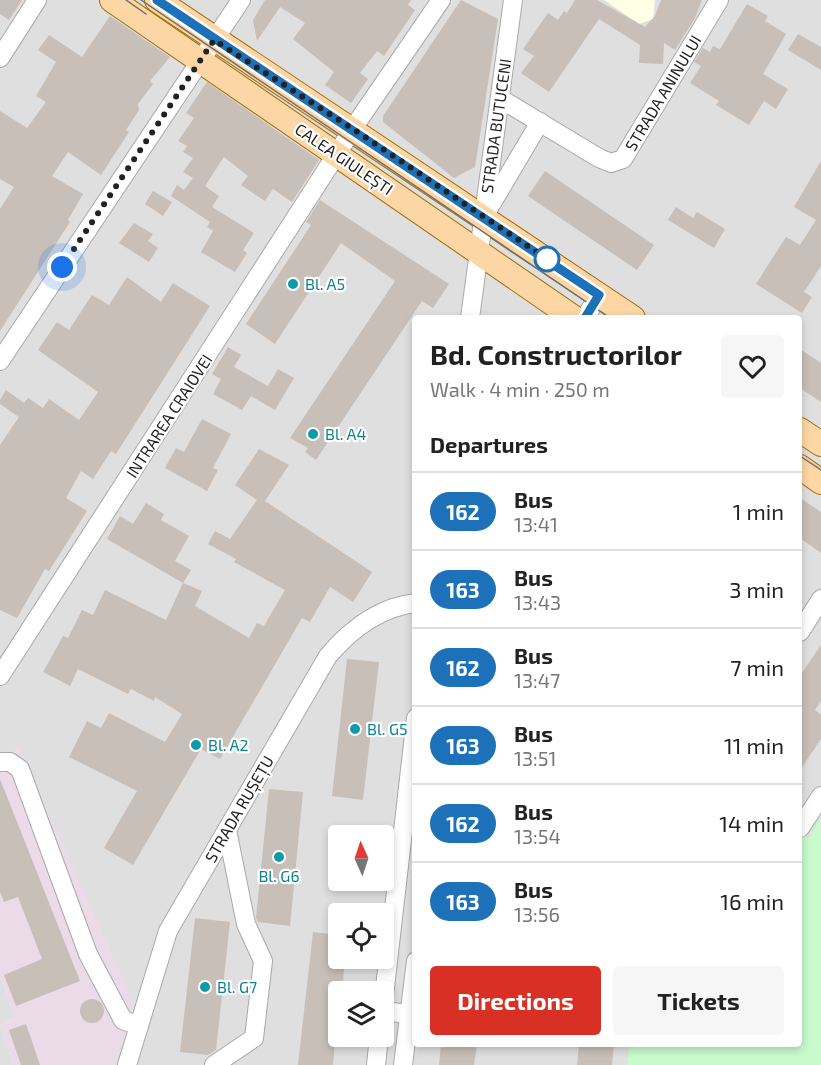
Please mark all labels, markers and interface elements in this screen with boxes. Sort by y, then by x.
street label: STRADA ANINULUI [621,31,705,154]
street label: STRADA BUTUCENI [477,57,514,195]
street label: CALEA GIULEȘTI [291,119,397,200]
unlabelled marker [534,246,560,272]
your location [47,252,77,282]
place label: Bl. A5 [305,274,345,293]
marker: Bl. A5 [286,277,300,291]
button: heart [721,335,784,398]
text: Bd. Constructorilor [430,337,682,371]
street label: INTRAREA CRAIOVEI [122,350,216,481]
text: Walk · 4 min · 250 m [430,377,610,401]
place label: Bl. A4 [325,424,366,443]
marker: Bl. A4 [306,427,320,441]
text: Departures [430,431,548,457]
text: Bus [514,486,553,512]
text: 1 min [733,498,784,524]
text: 162 [446,499,480,524]
text: 13:41 [514,512,558,536]
text: Bus [514,564,553,590]
text: 3 min [729,576,784,602]
text: 163 [446,577,480,602]
text: 13:43 [514,590,561,614]
text: Bus [514,642,553,668]
text: 7 min [730,654,784,680]
text: 162 [446,655,480,680]
text: 13:47 [514,668,560,692]
place label: Bl. G5 [367,719,408,738]
text: Bus [514,720,553,746]
marker: Bl. G5 [348,722,362,736]
text: 11 min [724,732,784,758]
text: 163 [446,733,480,758]
place label: Bl. A2 [208,735,248,754]
marker: Bl. A2 [189,738,203,752]
text: 13:51 [514,746,556,770]
street label: STRADA RUȘEȚU [200,752,279,867]
text: Bus [514,798,553,824]
text: 14 min [719,810,784,836]
text: 162 [446,811,480,836]
text: 13:54 [514,824,561,848]
north arrow [328,825,394,891]
map controls [328,825,394,1047]
marker: Bl. G6 [272,850,286,864]
place label: Bl. G6 [258,866,300,885]
text: Bus [514,876,553,902]
text: 16 min [720,888,784,914]
text: 163 [446,889,480,914]
text: 13:56 [514,902,560,926]
button: locate [328,903,394,969]
button: Directions [430,966,601,1035]
button: Tickets [613,966,784,1035]
place label: Bl. G7 [217,977,257,996]
marker: Bl. G7 [198,980,212,994]
button: layers [328,981,394,1047]

